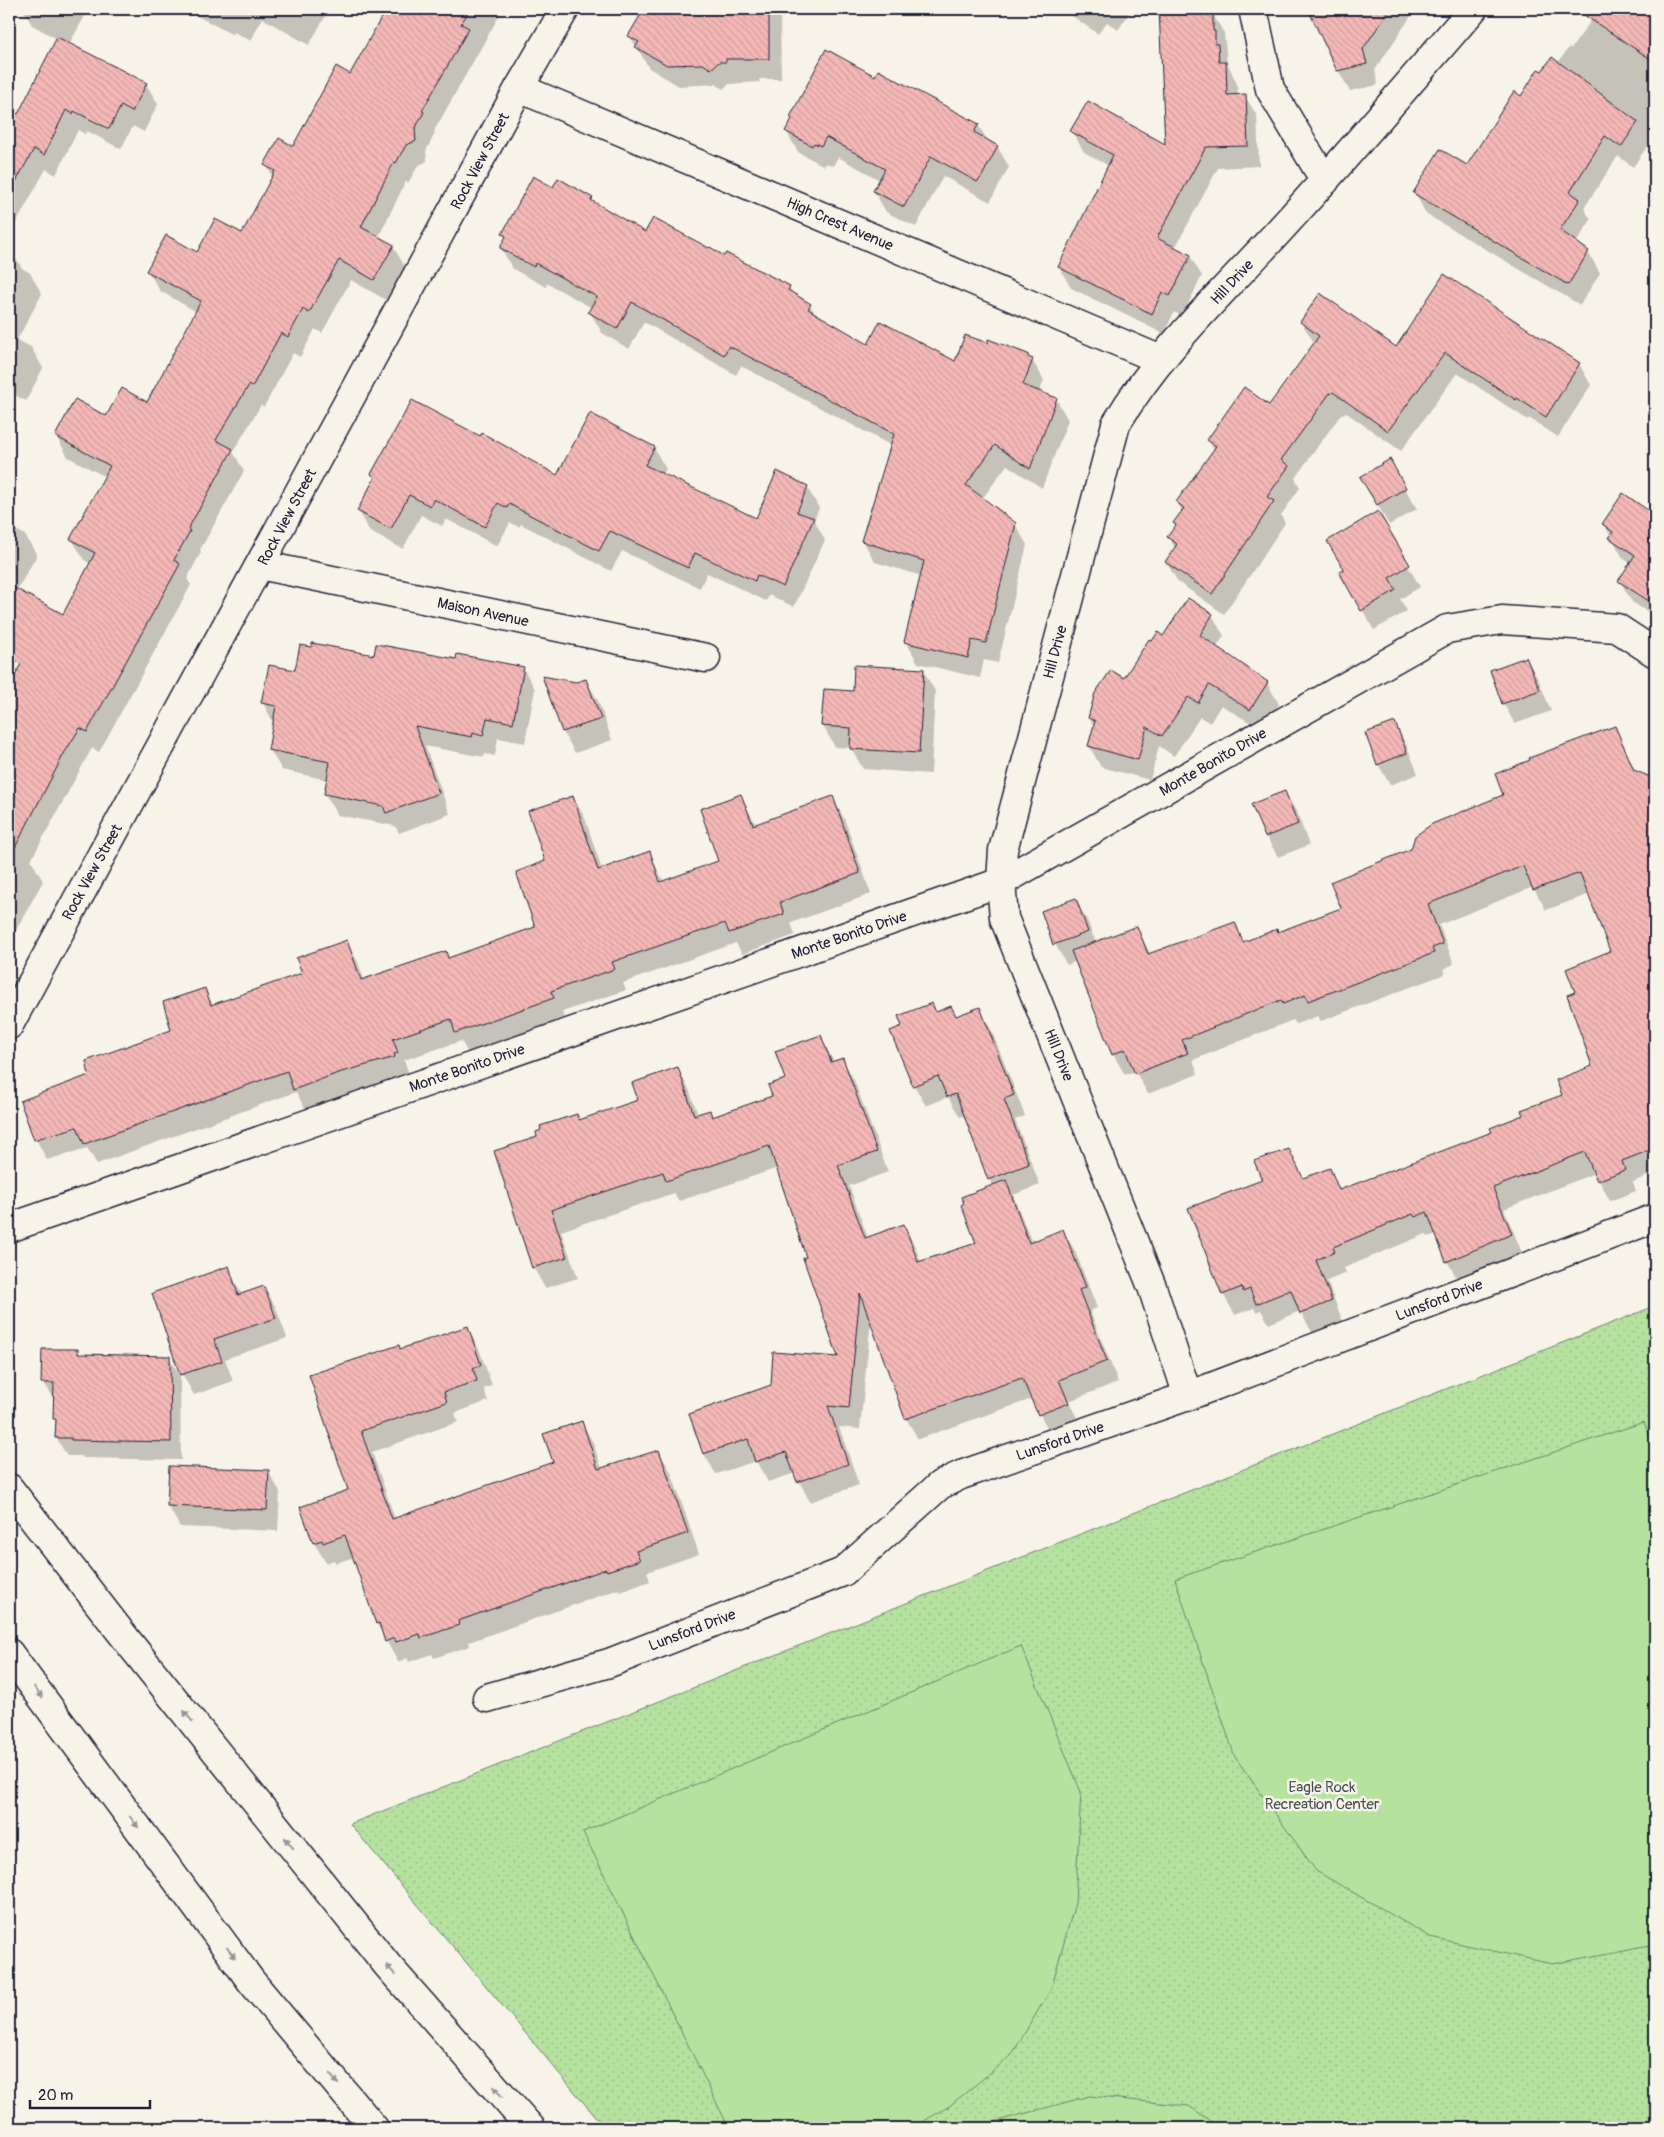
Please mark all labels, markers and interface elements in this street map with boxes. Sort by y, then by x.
street label: Rock View Street [447,109,514,213]
street label: High Crest Avenue [784,193,897,256]
street label: Hill Drive [1207,255,1258,309]
street label: Rock View Street [254,465,321,569]
street label: Maison Avenue [435,594,531,632]
street label: Hill Drive [1039,623,1072,681]
street label: Monte Bonito Drive [1156,724,1271,801]
street label: Rock View Street [58,820,127,924]
street label: Monte Bonito Drive [789,907,910,964]
street label: Hill Drive [1040,1026,1078,1085]
street label: Monte Bonito Drive [407,1040,528,1097]
street label: Lunsford Drive [1393,1275,1486,1326]
street label: Lunsford Drive [1014,1417,1107,1465]
street label: Lunsford Drive [646,1605,739,1656]
one-way arrow [33,1685,43,1699]
one-way arrow [182,1710,193,1723]
park label: Eagle Rock Recreation Center [1265,1778,1380,1814]
one-way arrow [129,1815,140,1828]
one-way arrow [284,1837,295,1850]
one-way arrow [226,1946,236,1960]
one-way arrow [385,1964,397,1976]
one-way arrow [328,2072,339,2085]
scale bar [30,2077,150,2109]
one-way arrow [493,2085,504,2098]
text: 20 m [38,2086,73,2105]

